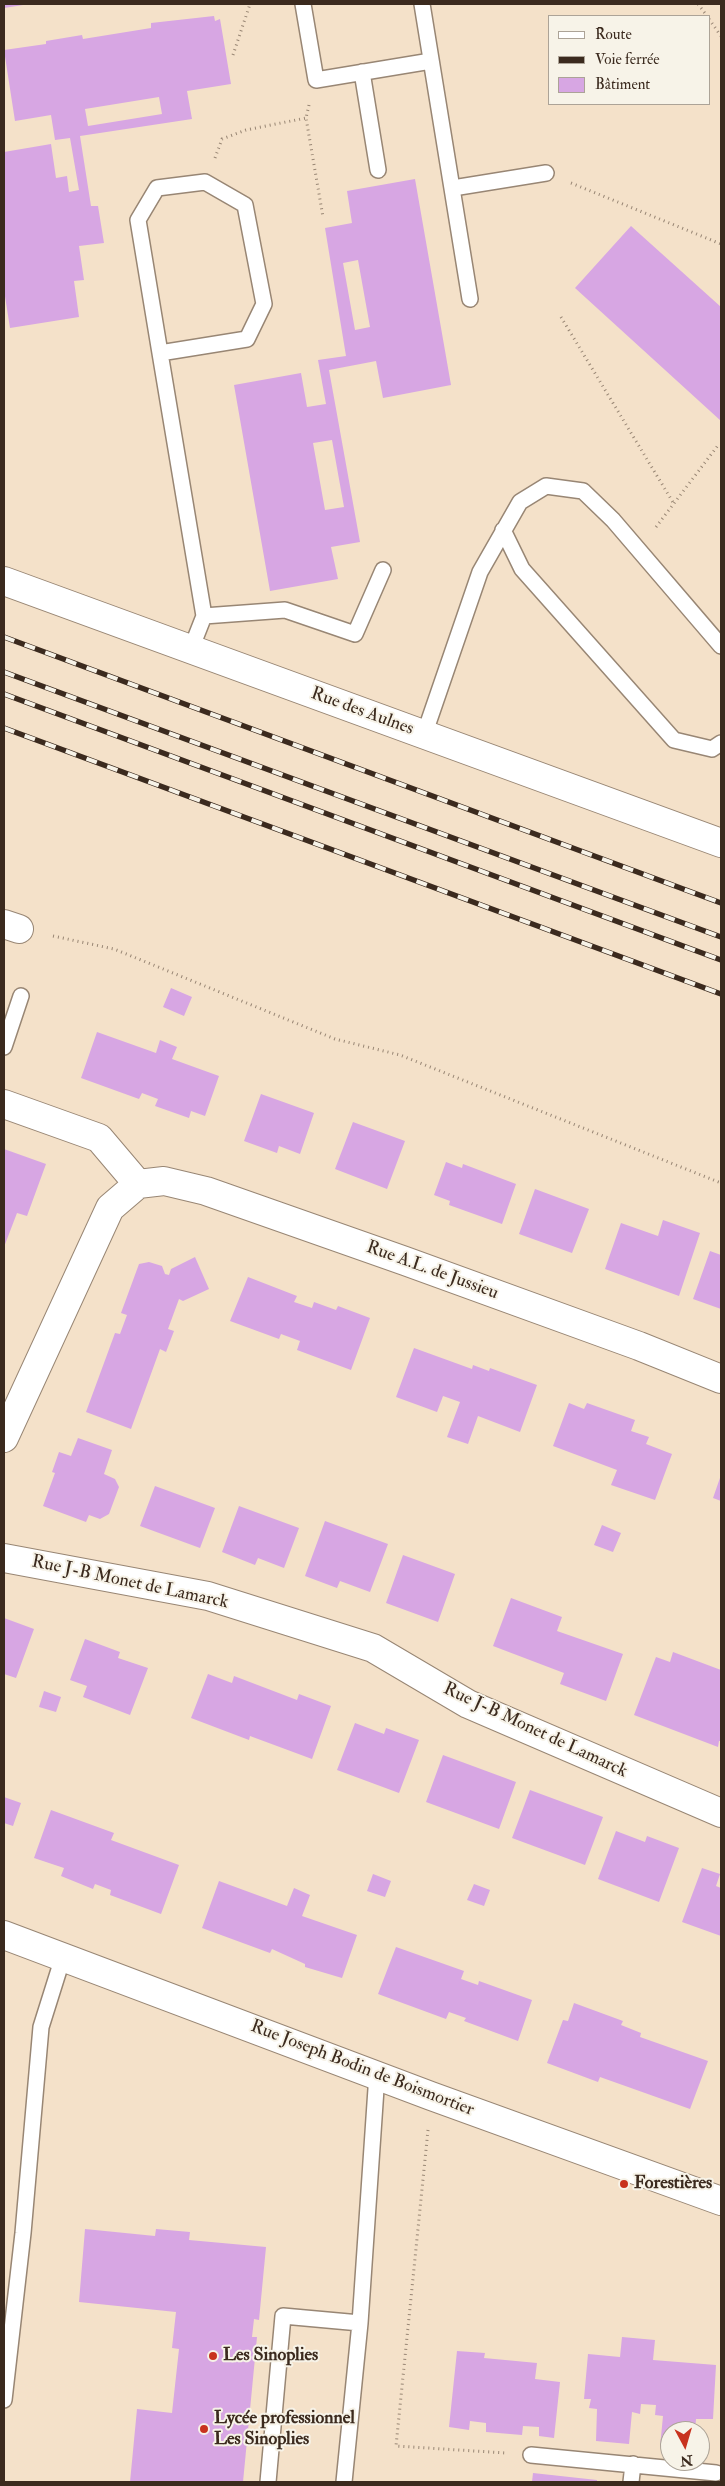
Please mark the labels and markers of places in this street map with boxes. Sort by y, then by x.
place label: Forestières [634,2173,712,2195]
marker: Forestières [618,2178,630,2190]
place label: Les Sinoplies [223,2345,318,2367]
marker: Les Sinoplies [207,2350,219,2362]
place label: Lycée professionnel Les Sinoplies [214,2408,355,2450]
marker: Lycée professionnel Les Sinoplies [198,2423,210,2435]

